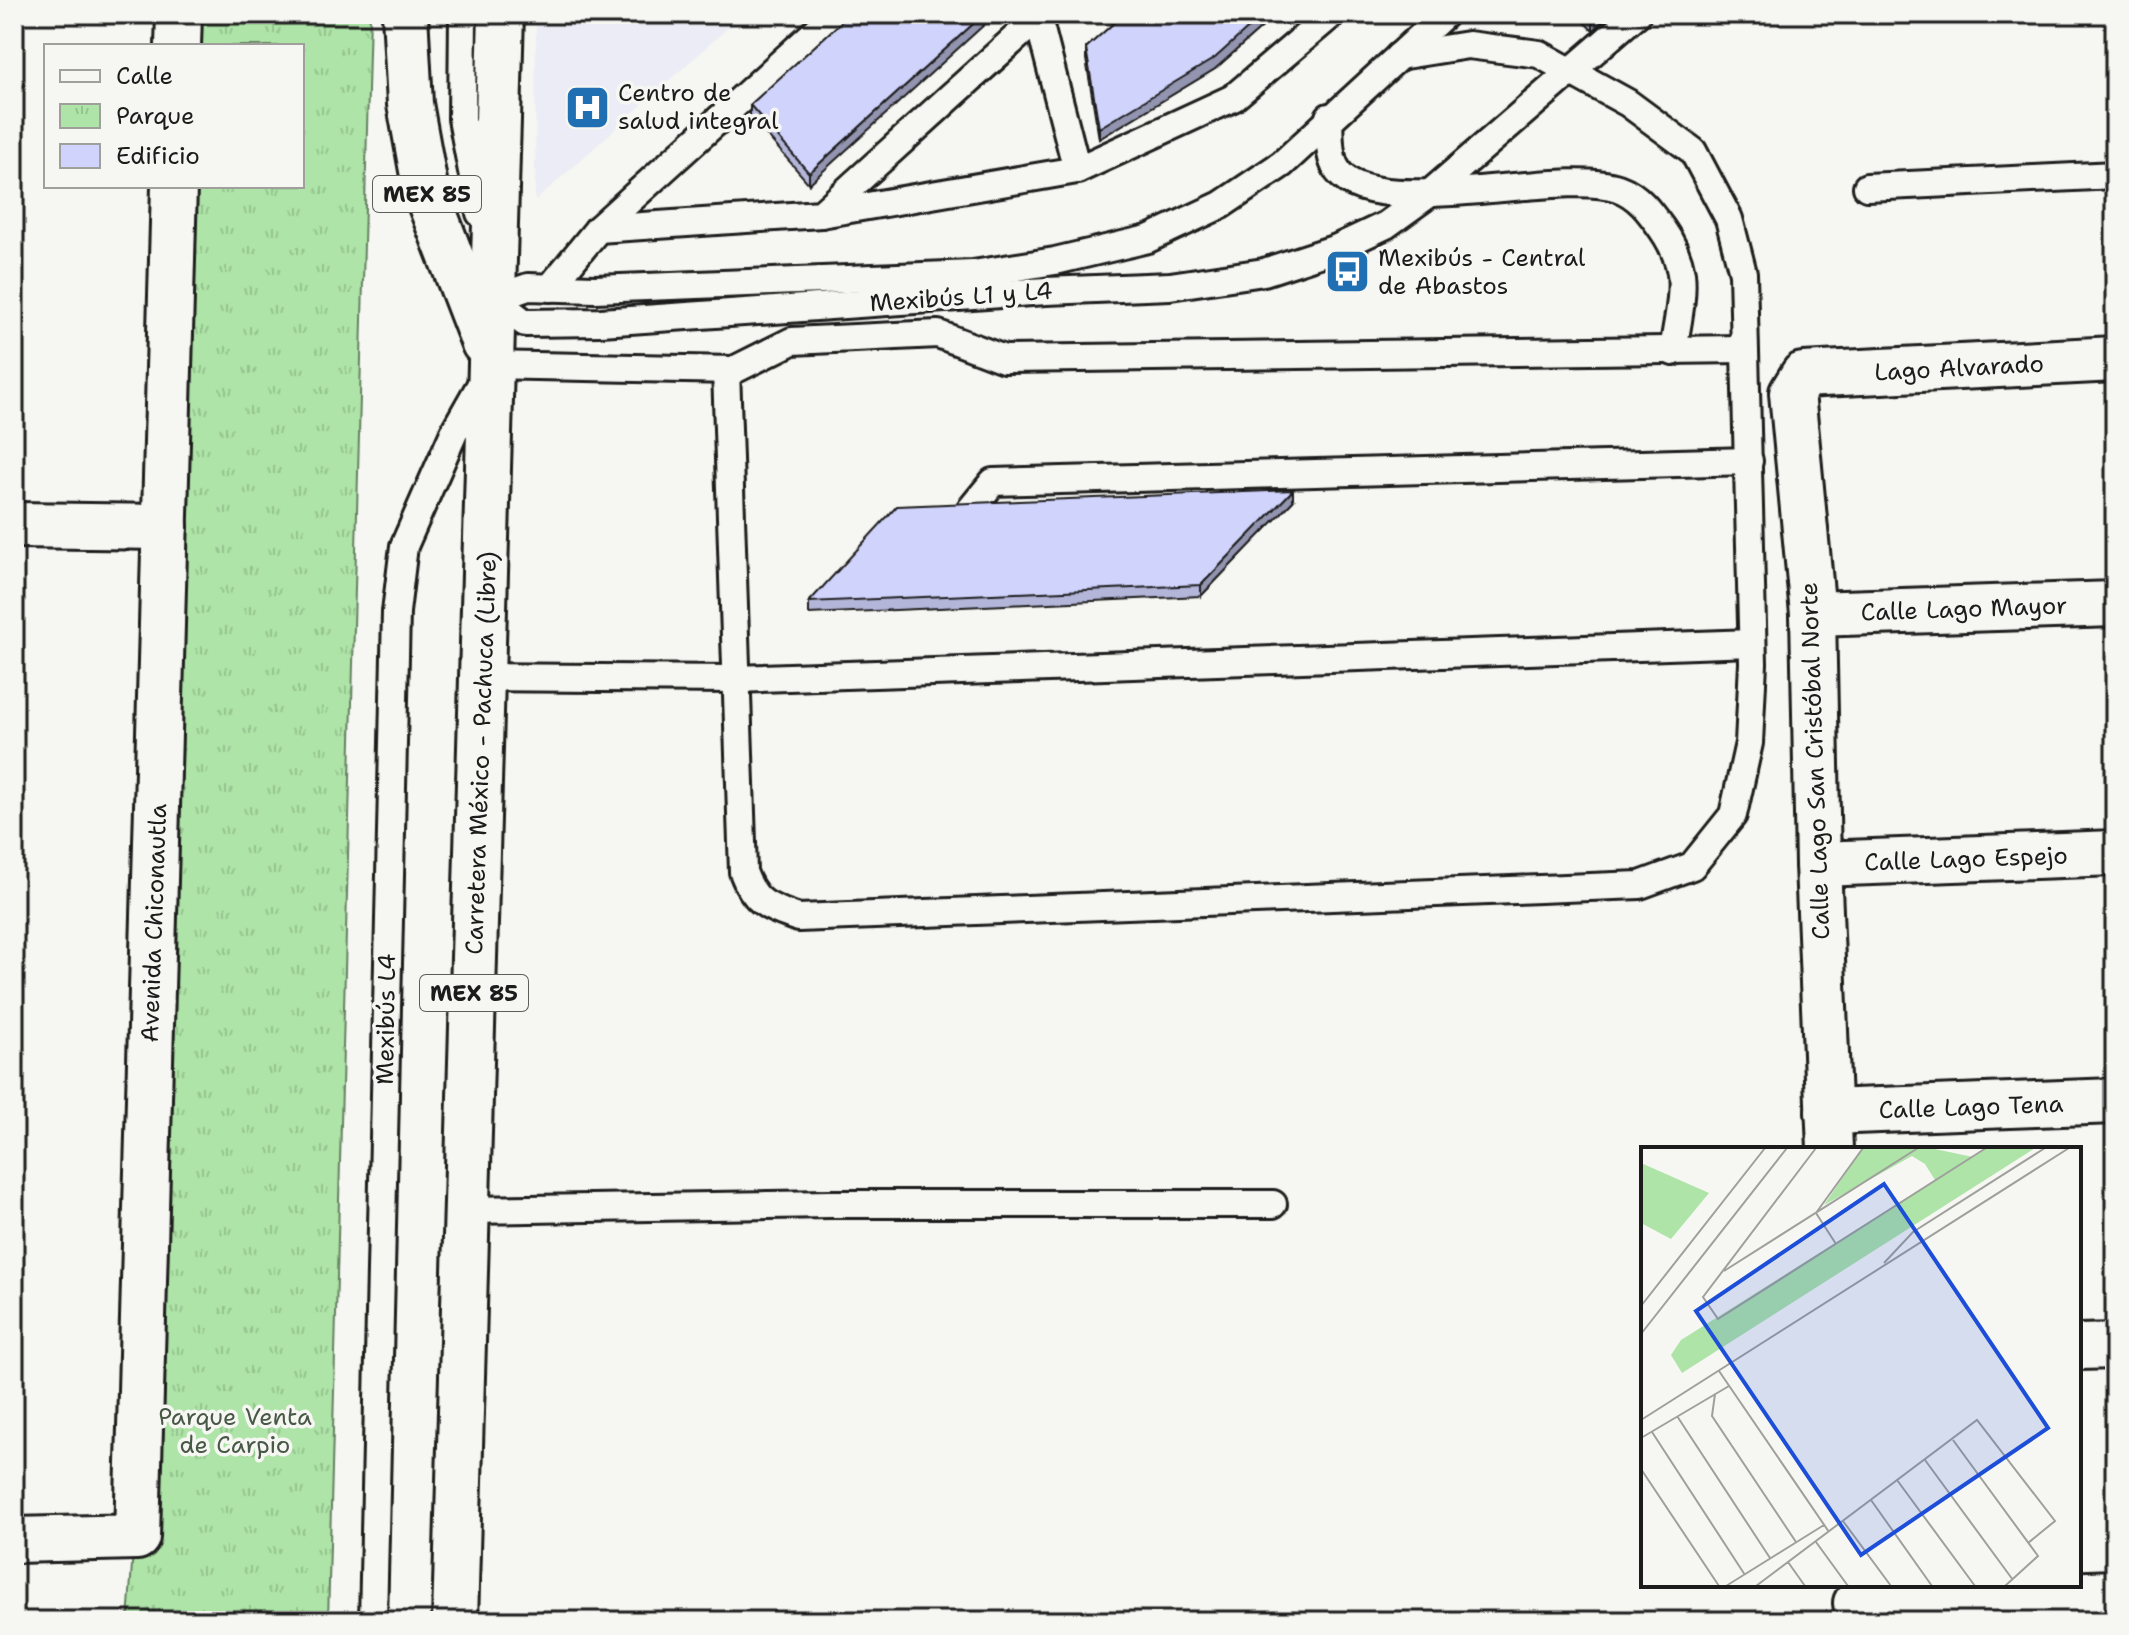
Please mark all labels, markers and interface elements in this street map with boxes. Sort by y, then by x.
legend [44,44,304,188]
text: Calle [116,60,173,92]
place label: Centro de salud integral [618,77,779,137]
hospital icon: Centro de salud integral [563,83,611,131]
text: Parque [116,100,195,132]
text: Edificio [116,140,200,172]
road number: MEX 85 [373,176,481,212]
place label: Mexibús - Central de Abastos [1378,242,1586,302]
bus stop icon: Mexibús - Central de Abastos [1323,248,1371,296]
street label: Mexibús L1 y L4 [868,275,1054,319]
street label: Lago Alvarado [1873,348,2045,388]
street label: Carretera México - Pachuca (Libre) [458,551,504,955]
street label: Calle Lago San Cristóbal Norte [1793,582,1837,940]
street label: Calle Lago Mayor [1860,589,2068,629]
street label: Avenida Chiconautla [134,803,174,1043]
street label: Calle Lago Espejo [1864,839,2068,879]
street label: Mexibús L4 [369,953,403,1085]
road number: MEX 85 [420,975,528,1011]
street label: Calle Lago Tena [1878,1088,2064,1126]
inset map [1641,1147,2081,1587]
park label: Parque Venta de Carpio [158,1401,312,1461]

